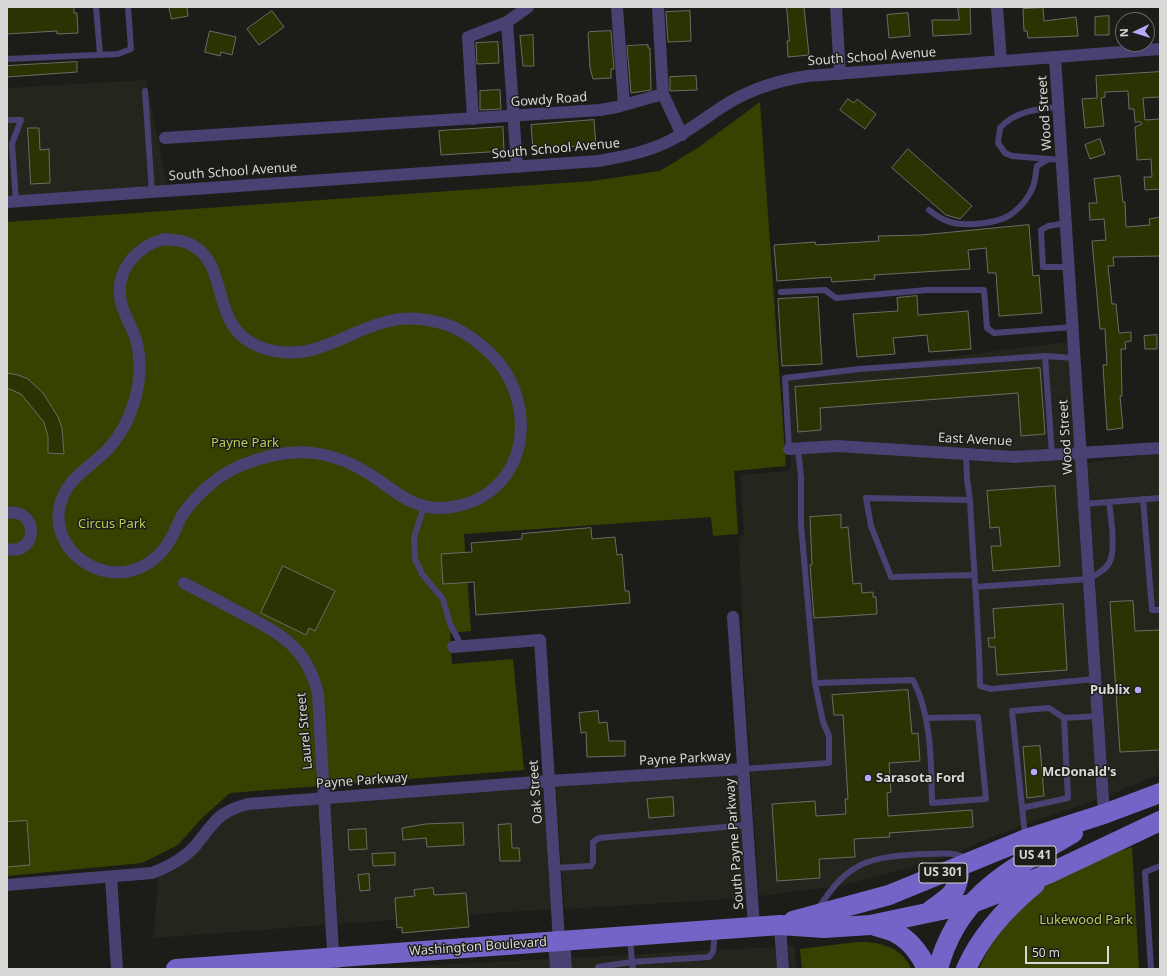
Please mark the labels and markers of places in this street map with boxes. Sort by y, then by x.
place label: Publix [1090,682,1130,698]
marker: Publix [1133,685,1143,695]
place label: McDonald's [1042,764,1117,780]
marker: McDonald's [1029,767,1039,777]
place label: Sarasota Ford [876,770,965,786]
marker: Sarasota Ford [863,773,873,783]

